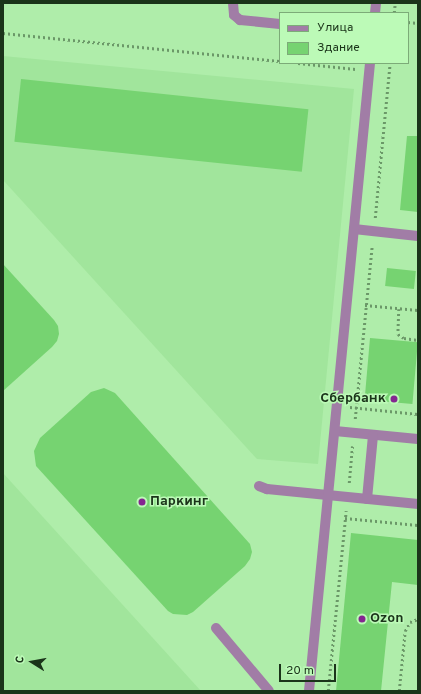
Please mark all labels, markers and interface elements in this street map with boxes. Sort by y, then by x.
legend [279,12,409,64]
text: Улица [317,20,353,36]
text: Здание [317,40,360,56]
place label: Сбербанк [320,391,386,407]
marker: Сбербанк [389,394,399,404]
place label: Паркинг [150,494,208,510]
marker: Паркинг [137,497,147,507]
place label: Ozon [370,611,403,627]
marker: Ozon [357,614,367,624]
north arrow [12,642,52,682]
text: С [13,655,28,664]
scale bar [281,656,338,682]
text: 20 m [286,663,314,679]

